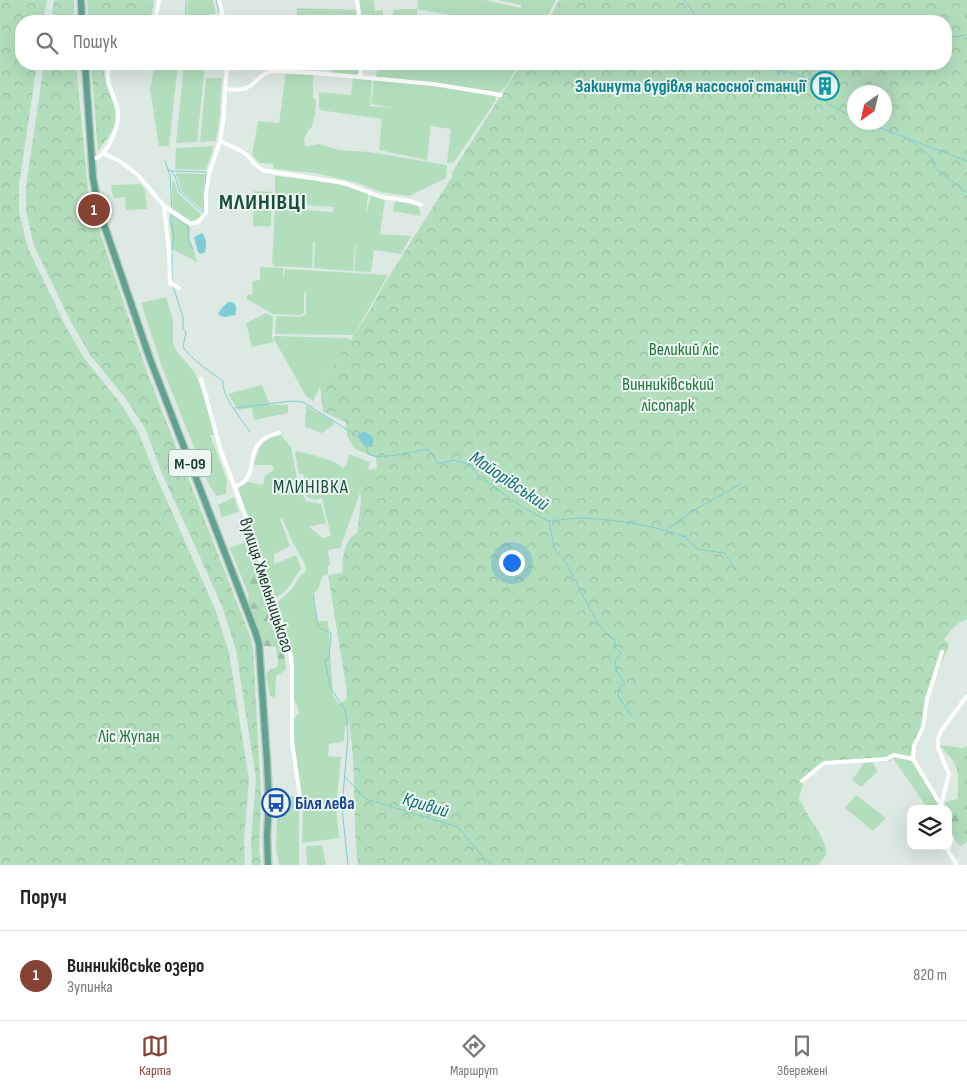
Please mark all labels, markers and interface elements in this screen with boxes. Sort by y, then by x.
search box [15,15,952,70]
icon: search [33,29,61,57]
text: Пошук [73,31,117,54]
building icon: Закинута будівля насосної станції [810,71,840,101]
place label: Закинута будівля насосної станції [575,76,807,97]
north arrow [847,85,892,130]
district label: МЛИНІВЦІ [219,189,307,216]
pin: 1 [78,191,110,229]
park label: Великий ліс [649,339,719,360]
park label: Винниківський лісопарк [622,374,714,416]
water label: Майорівський [465,446,553,516]
road number: М-09 [169,449,211,476]
district label: МЛИНІВКА [273,476,349,499]
street label: вулиця Хмельницького [235,515,298,655]
your location [499,550,525,576]
park label: Ліс Жупан [97,726,160,747]
bus stop icon: Бiля лева [261,788,291,818]
water label: Кривий [400,788,452,823]
place label: Бiля лева [295,793,355,814]
map controls [907,805,952,850]
button: layers [907,805,952,850]
text: Поруч [20,885,67,910]
text: Винниківське озеро [67,955,204,978]
text: 1 [33,966,39,985]
text: 820 m [913,966,947,985]
text: Зупинка [67,978,113,997]
tab: Карта [139,1032,171,1079]
tab: Маршрут [450,1032,498,1079]
tab: Збережені [777,1032,828,1079]

